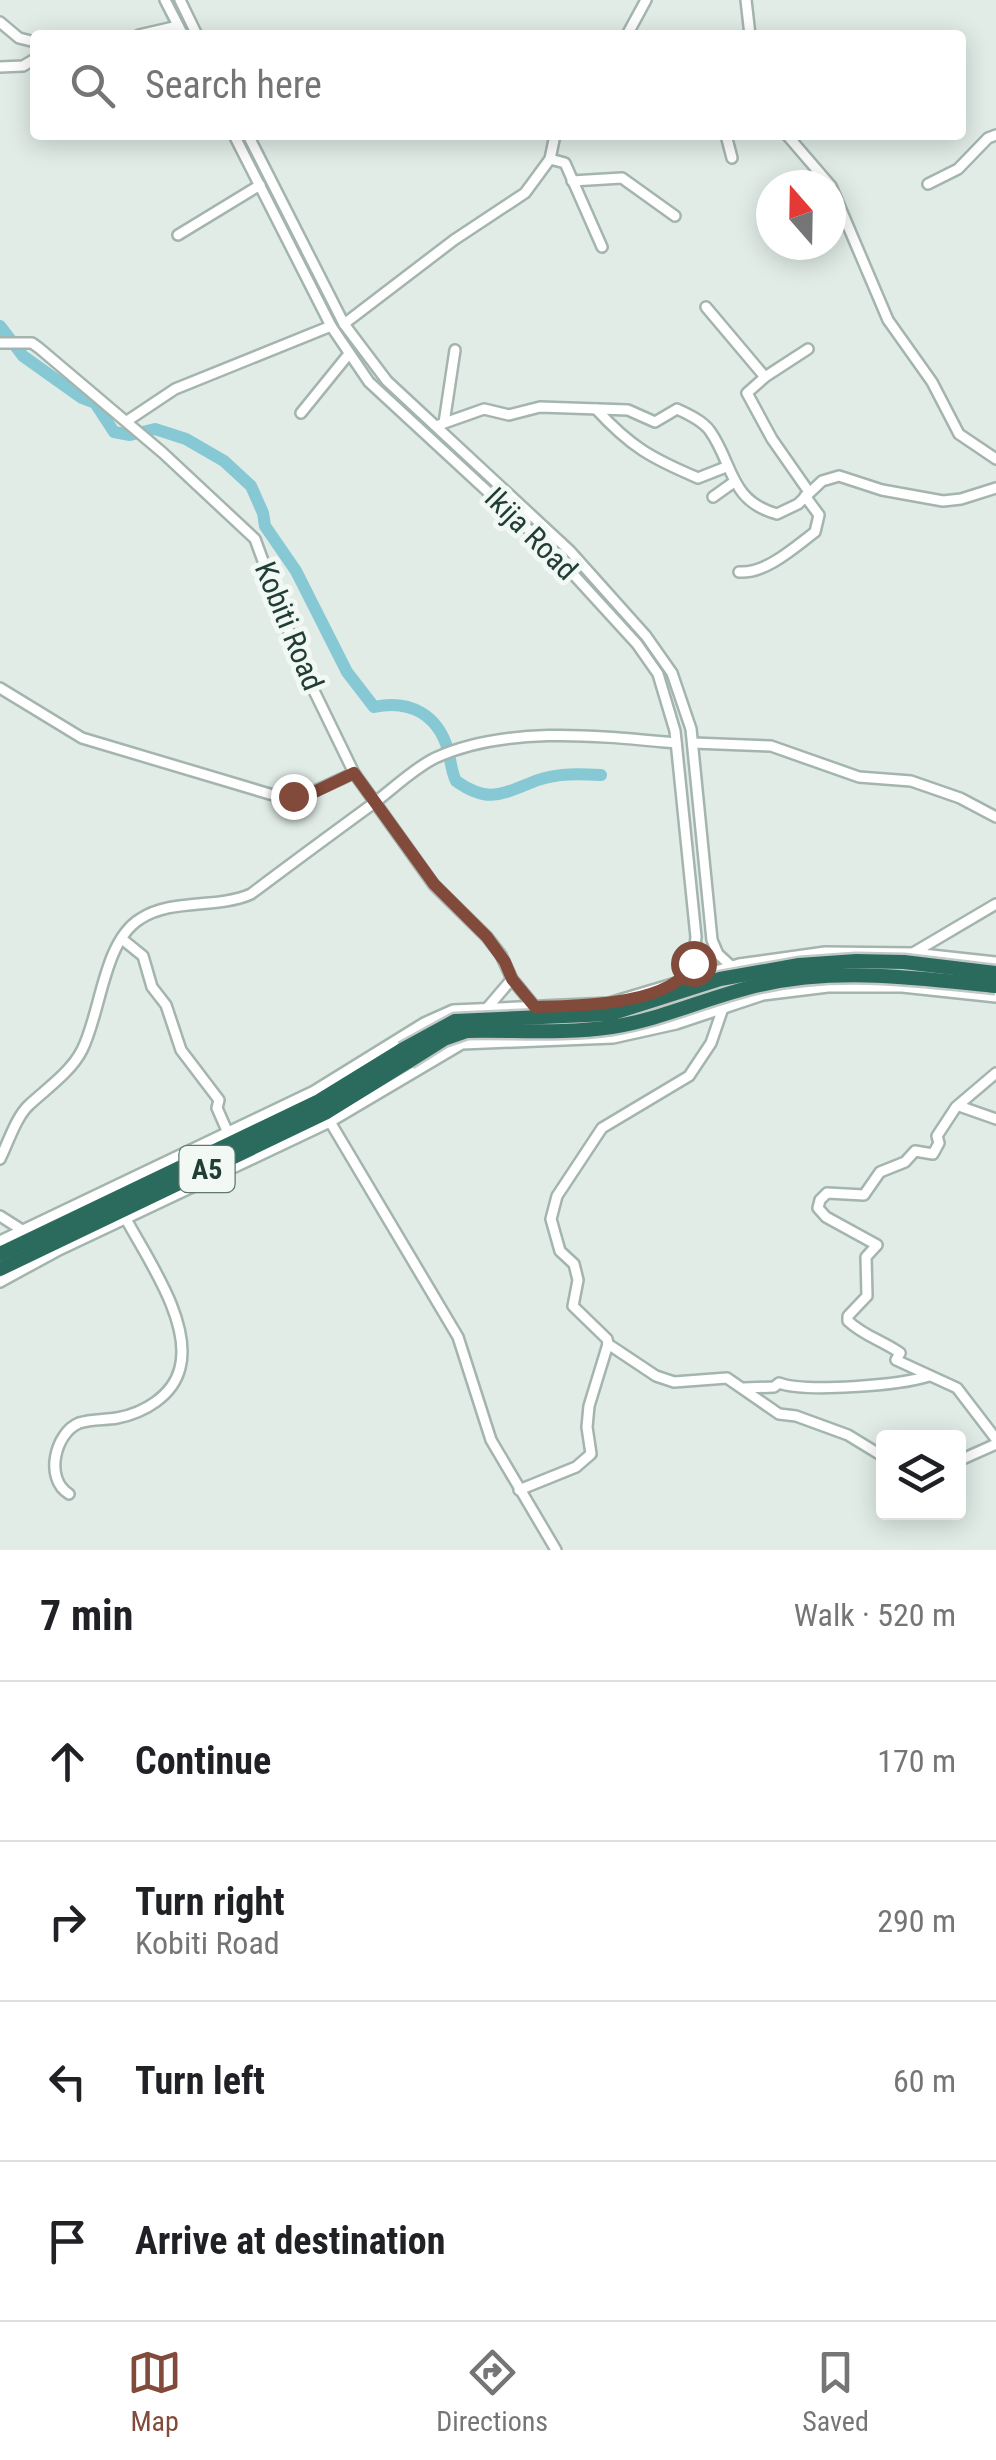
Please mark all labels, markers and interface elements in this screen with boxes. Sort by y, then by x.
search box [30,30,966,140]
icon: search [65,58,120,113]
text: Search here [145,63,322,107]
north arrow [756,170,846,260]
street label: Ikija Road [478,480,585,587]
street label: Kobiti Road [248,556,331,695]
route end [271,774,317,820]
route start [671,941,717,987]
road number: A5 [180,1146,234,1192]
map controls [876,1430,966,1520]
button: layers [876,1430,966,1520]
text: 7 min [40,1591,133,1640]
text: Walk · 520 m [794,1596,956,1634]
icon: ahead [40,1734,95,1789]
text: Continue [135,1739,271,1783]
text: 170 m [877,1742,956,1780]
text: Turn right [135,1880,285,1924]
icon: right [40,1894,95,1949]
text: 290 m [877,1902,956,1940]
text: Kobiti Road [135,1924,280,1962]
icon: left [40,2054,95,2109]
text: Turn left [135,2059,265,2103]
text: 60 m [893,2062,956,2100]
icon: arrive [40,2214,95,2269]
text: Arrive at destination [135,2219,445,2263]
tab: Map [127,2345,182,2438]
tab: Directions [436,2345,548,2438]
tab: Saved [802,2345,869,2438]

